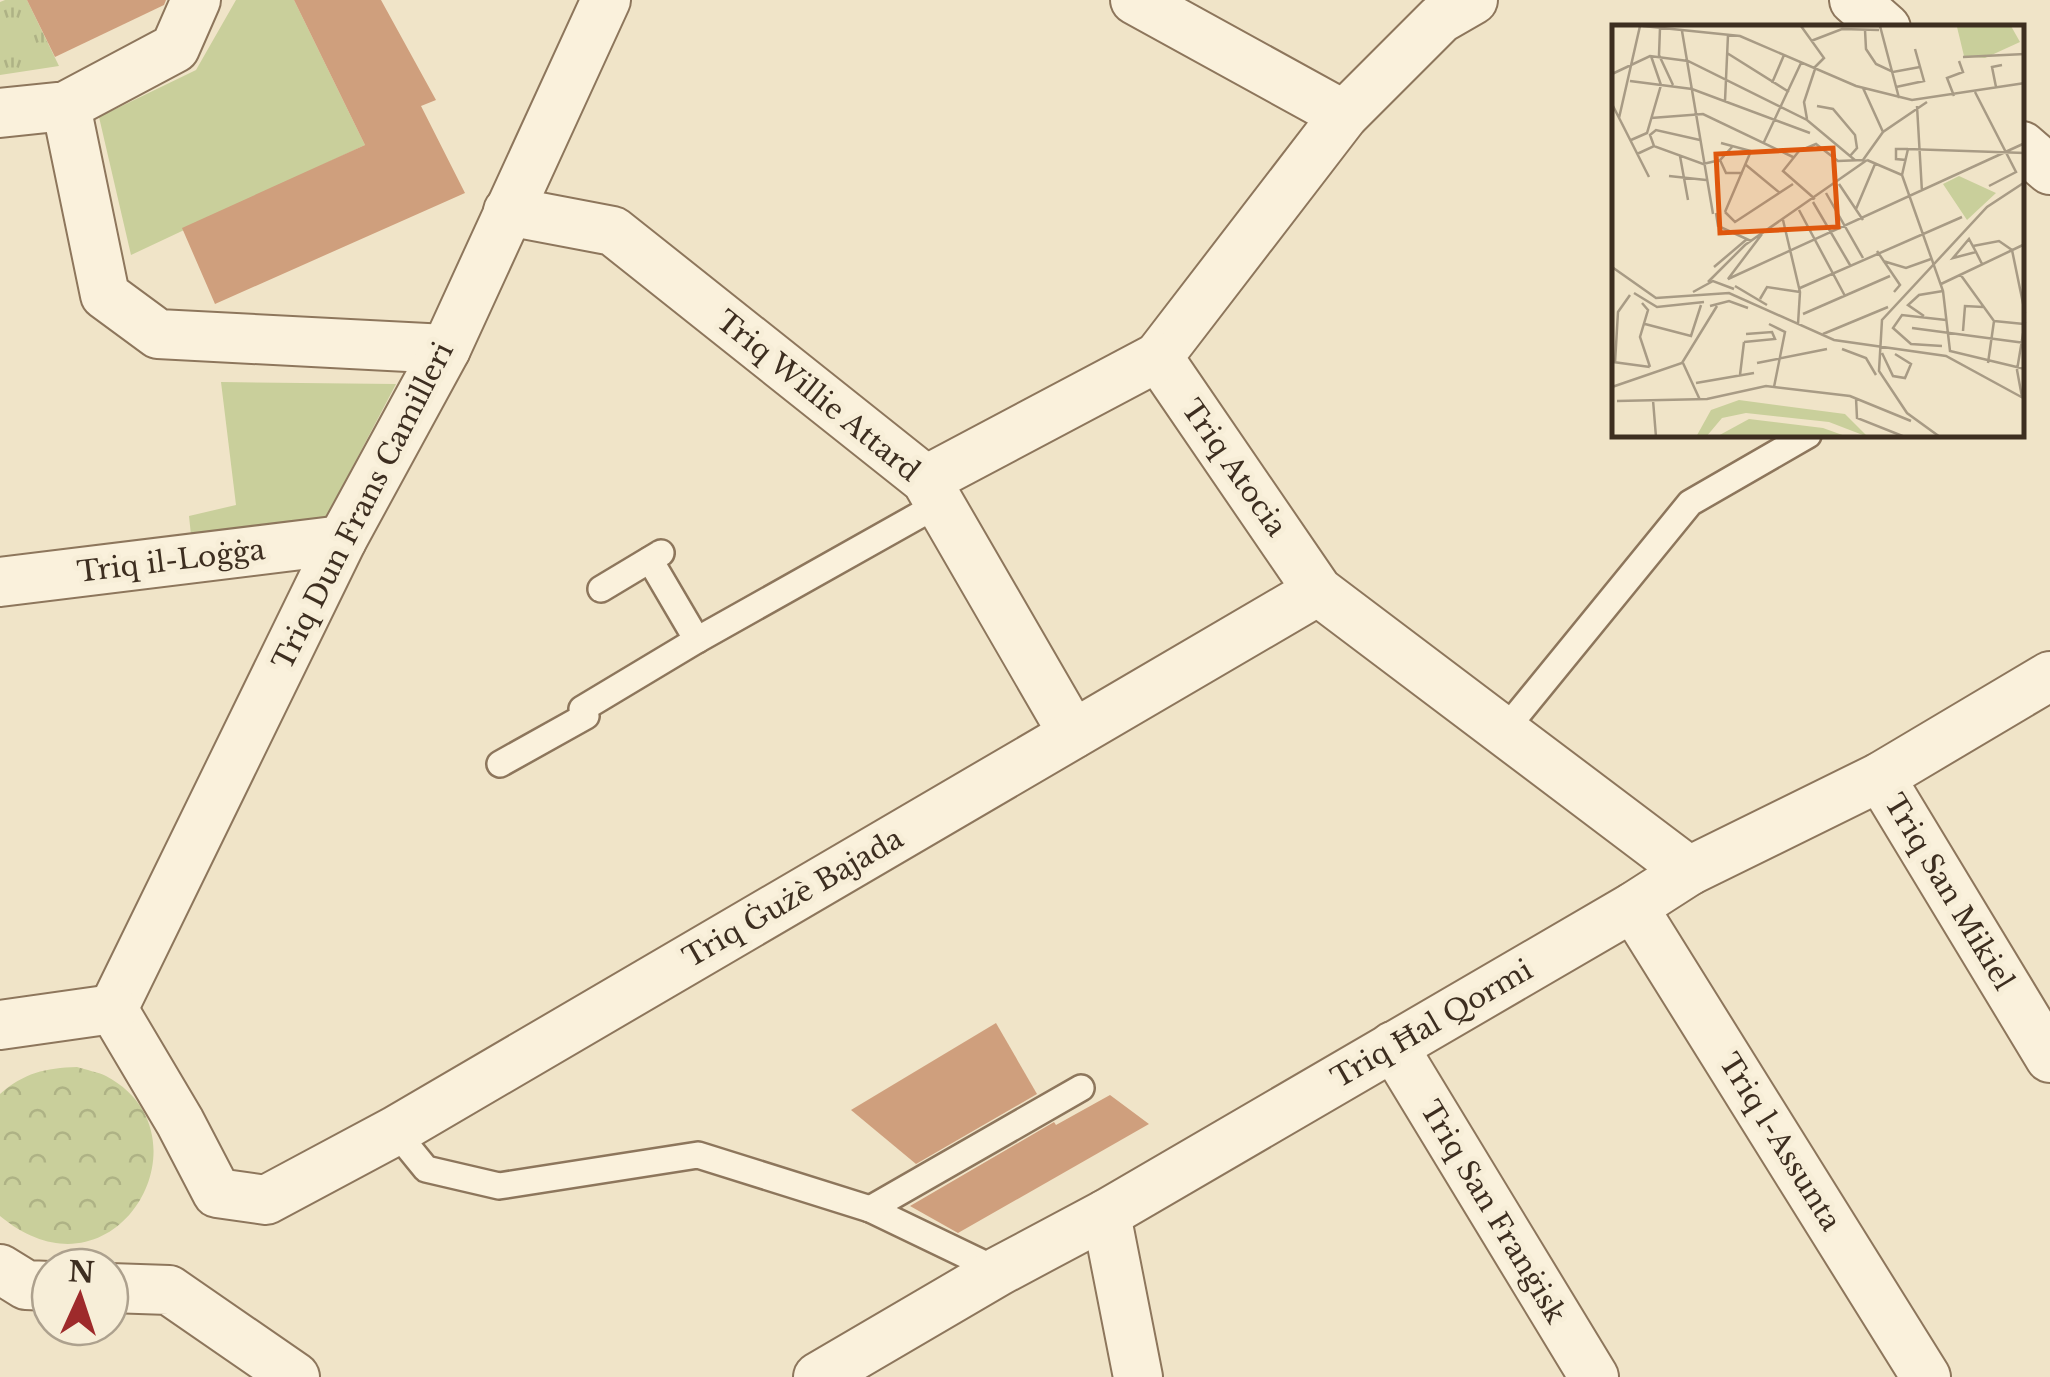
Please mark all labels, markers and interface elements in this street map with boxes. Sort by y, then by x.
inset map [1612,25,2025,438]
street label: Triq Willie Attard [709,303,927,489]
street label: Triq Dun Frans Camilleri [265,336,461,676]
street label: Triq Atocia [1174,393,1294,544]
street label: Triq il-Loġġa [75,532,267,590]
street label: Triq San Mikiel [1877,788,2021,996]
street label: Triq Ġużè Bajada [677,821,910,975]
street label: Triq Ħal Qormi [1325,952,1539,1096]
street label: Triq l-Assunta [1712,1047,1849,1238]
street label: Triq San Franġisk [1413,1094,1574,1330]
north arrow [30,1247,130,1347]
text: N [67,1254,95,1291]

